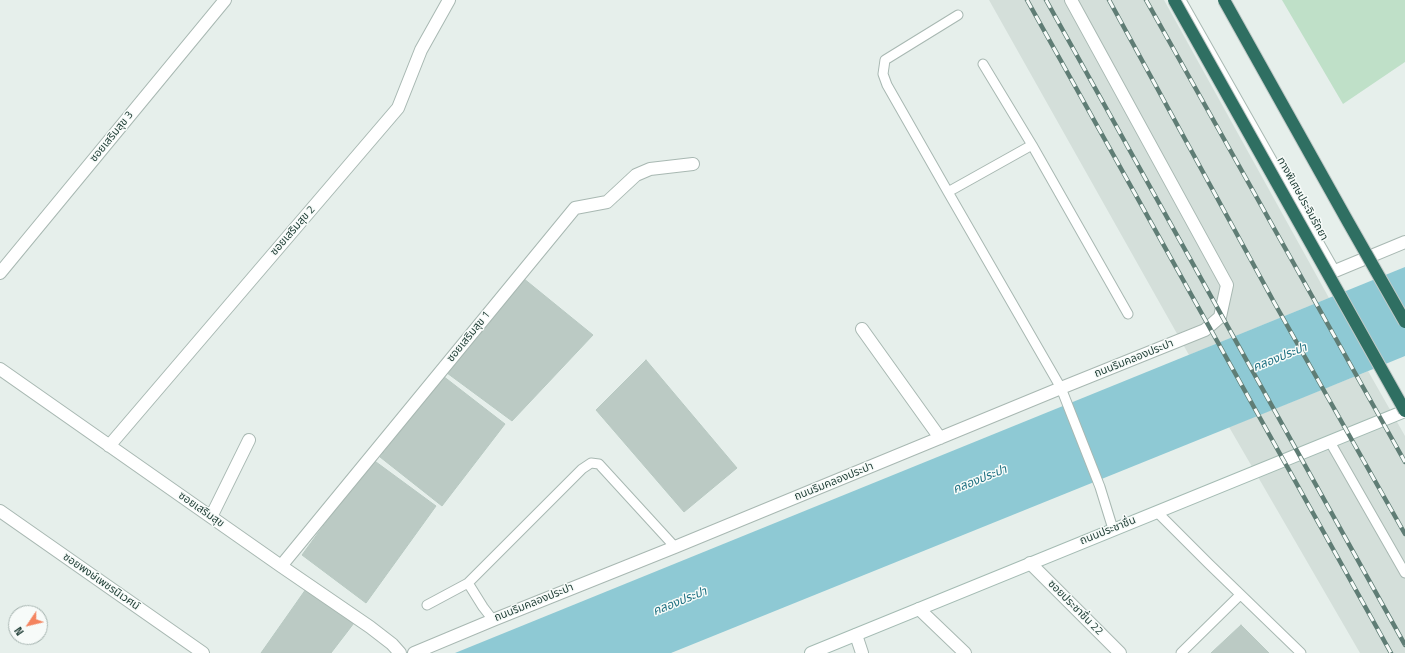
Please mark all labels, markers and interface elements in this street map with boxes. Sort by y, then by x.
street label: ซอยเสริมสุข 3 [88,109,136,165]
street label: ทางพิเศษประจิมรัถยา [1274,155,1330,243]
street label: ซอยเสริมสุข 2 [268,203,318,259]
street label: ซอยเสริมสุข 1 [445,309,493,365]
street label: ถนนริมคลองประปา [1092,337,1176,381]
water label: คลองประปา [1251,341,1309,375]
street label: ถนนริมคลองประปา [792,460,876,504]
water label: คลองประปา [951,463,1009,497]
street label: ซอยเสริมสุข [176,489,226,531]
street label: ถนนประชาชื่น [1078,514,1138,548]
street label: ซอยพงษ์เพชรนิเวศน์ [60,551,142,613]
street label: ซอยประชาชื่น 22 [1045,578,1105,638]
street label: ถนนริมคลองประปา [492,581,576,625]
water label: คลองประปา [651,585,709,619]
north arrow [8,605,48,645]
text: N [10,624,28,639]

